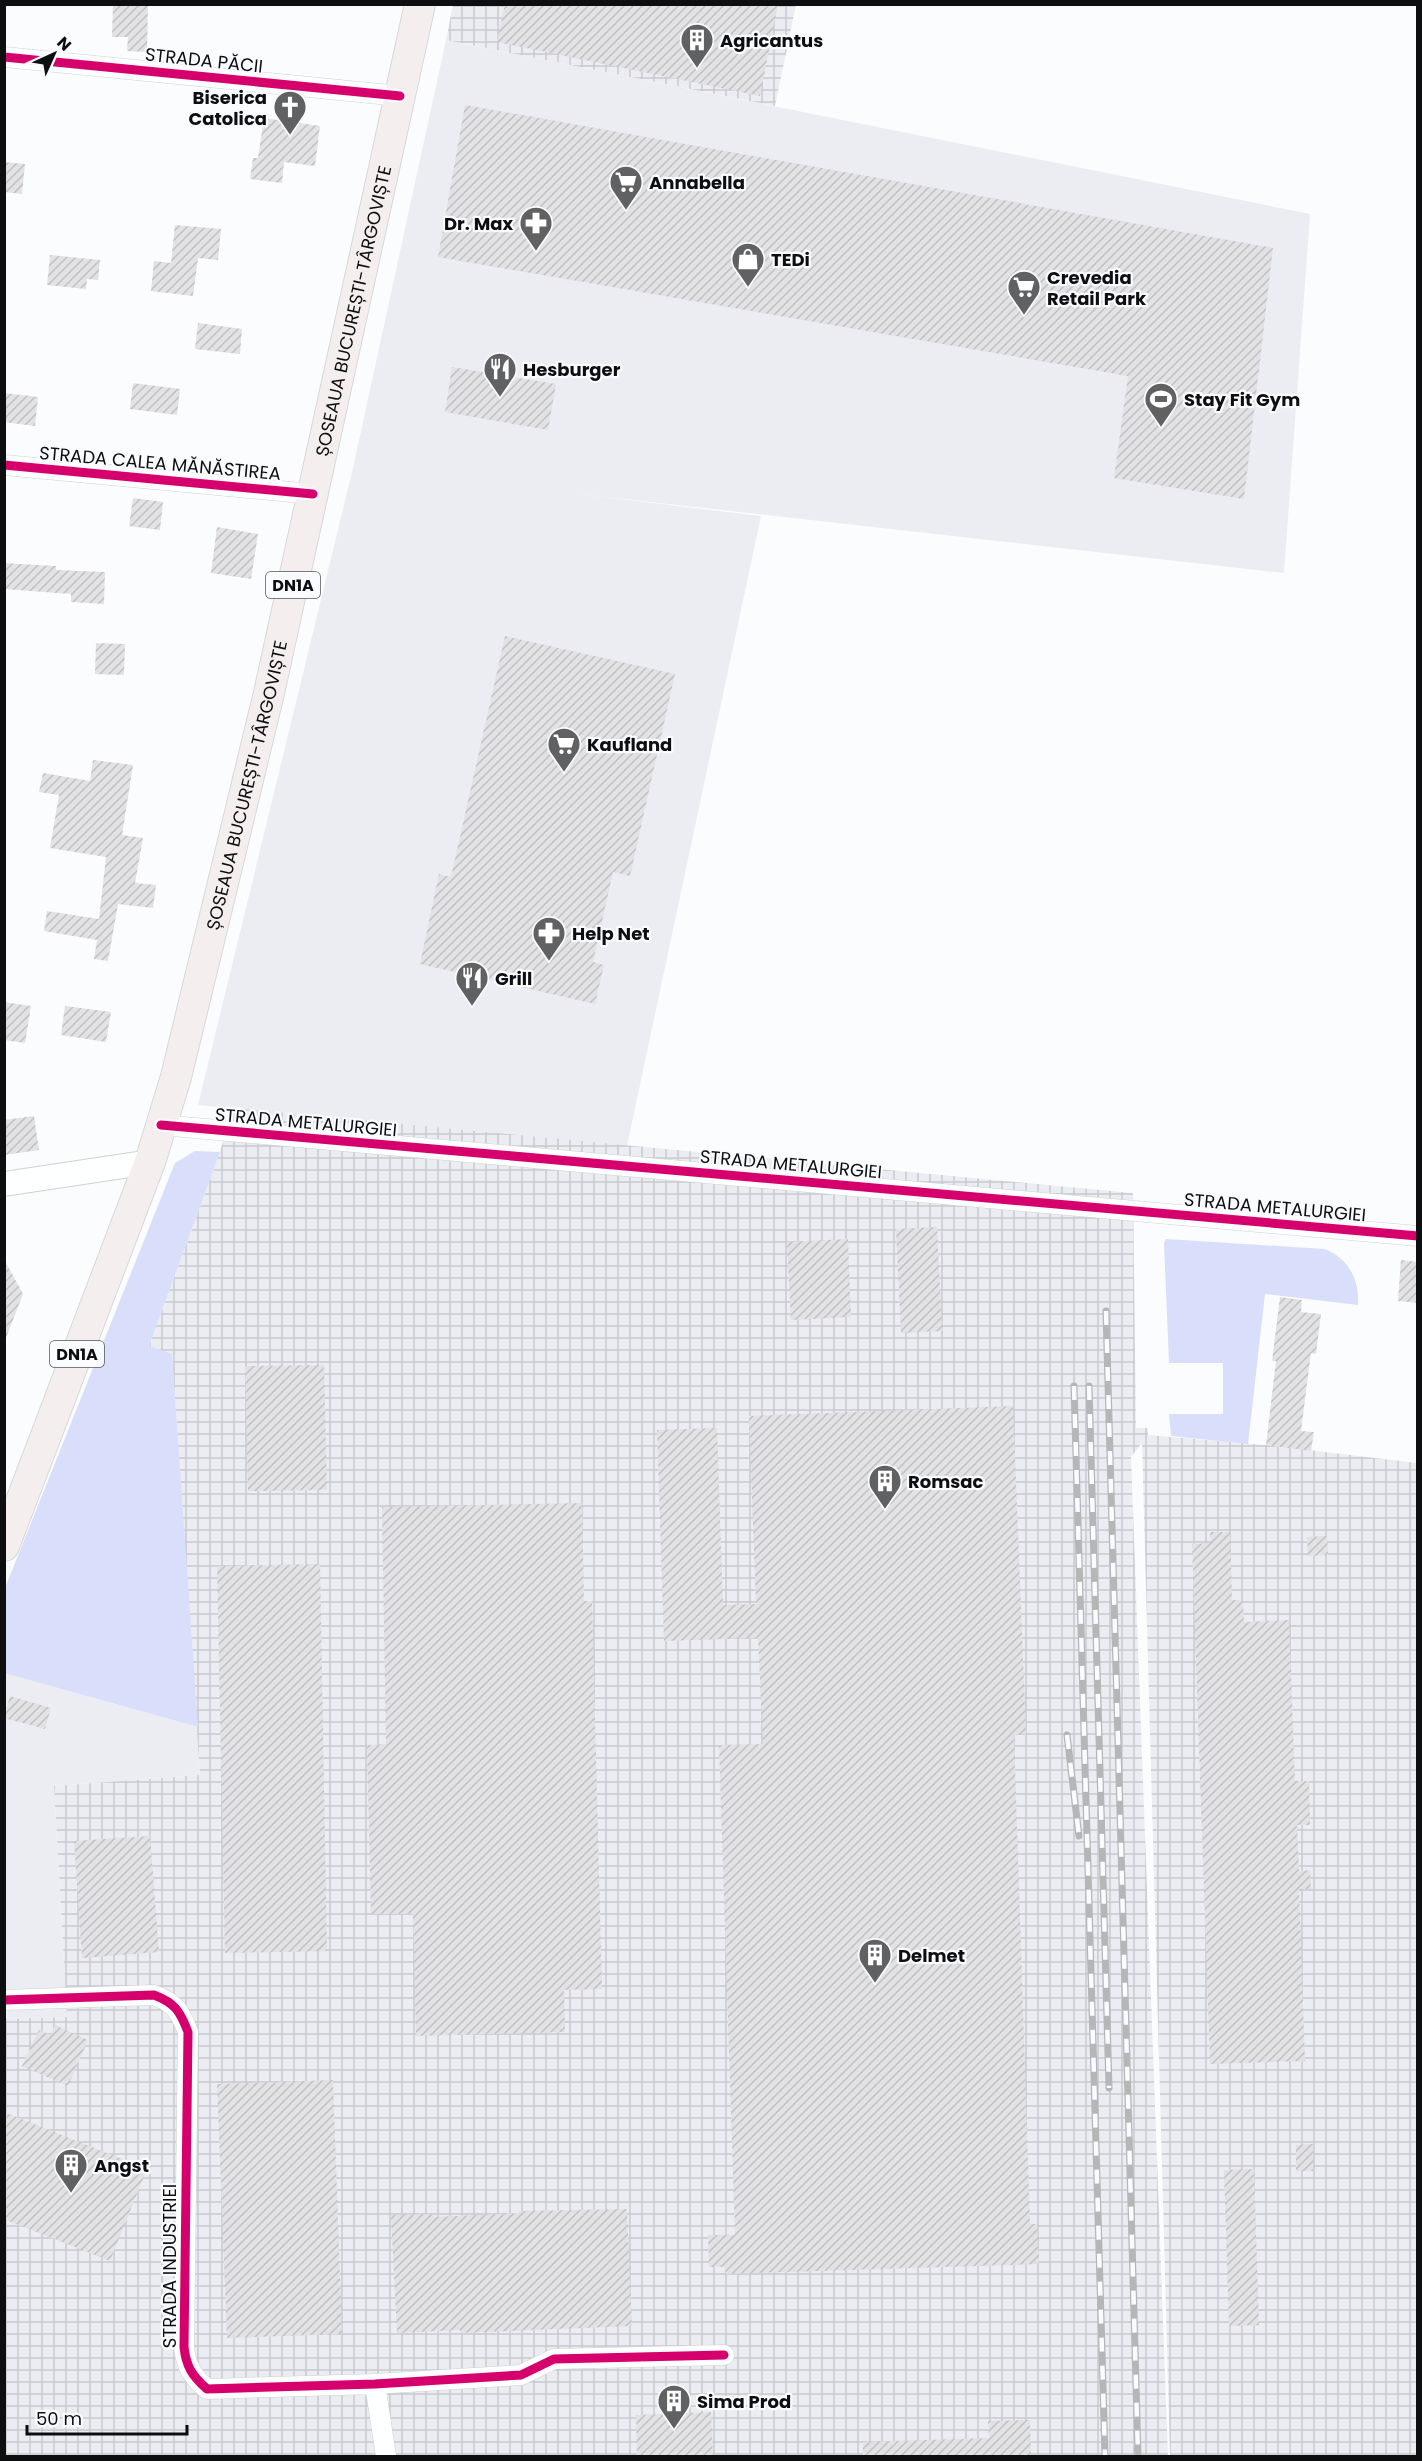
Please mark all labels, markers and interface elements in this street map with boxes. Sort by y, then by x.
building icon: Agricantus [679,22,715,69]
north arrow [24,24,84,84]
place label: Agricantus [720,28,823,53]
text: N [52,31,77,56]
street label: STRADA PĂCII [144,41,264,79]
place label: Biserica Catolica [189,85,267,131]
church icon: Biserica Catolica [272,89,308,136]
street label: ȘOSEAUA BUCUREȘTI-TÂRGOVIȘTE [309,163,397,459]
supermarket icon: Annabella [608,164,644,211]
place label: Annabella [649,170,745,195]
pharmacy icon: Dr. Max [518,205,554,252]
place label: Dr. Max [444,211,513,236]
shop icon: TEDi [730,241,766,288]
place label: TEDi [771,247,810,272]
place label: Crevedia Retail Park [1047,265,1147,311]
supermarket icon: Crevedia Retail Park [1006,269,1042,316]
restaurant icon: Hesburger [482,351,518,398]
place label: Hesburger [523,357,621,382]
sports icon: Stay Fit Gym [1143,381,1179,428]
place label: Stay Fit Gym [1184,387,1300,412]
street label: STRADA CALEA MĂNĂSTIREA [38,440,282,486]
road number: DN1A [266,572,320,598]
street label: ȘOSEAUA BUCUREȘTI-TÂRGOVIȘTE [200,638,293,932]
supermarket icon: Kaufland [546,726,582,773]
place label: Kaufland [587,732,672,757]
pharmacy icon: Help Net [531,915,567,962]
place label: Help Net [572,921,650,946]
restaurant icon: Grill [454,960,490,1007]
place label: Grill [495,966,532,991]
street label: STRADA METALURGIEI [214,1102,398,1142]
street label: STRADA METALURGIEI [699,1144,883,1184]
street label: STRADA METALURGIEI [1183,1187,1367,1227]
road number: DN1A [50,1341,104,1367]
building icon: Romsac [867,1463,903,1510]
place label: Romsac [908,1469,984,1494]
building icon: Delmet [857,1937,893,1984]
place label: Delmet [898,1943,965,1968]
building icon: Angst [53,2147,89,2194]
place label: Angst [94,2153,149,2178]
street label: STRADA INDUSTRIEI [157,2184,182,2348]
building icon: Sima Prod [656,2383,692,2430]
place label: Sima Prod [697,2389,791,2414]
scale bar [27,2398,188,2436]
text: 50 m [36,2406,82,2431]

